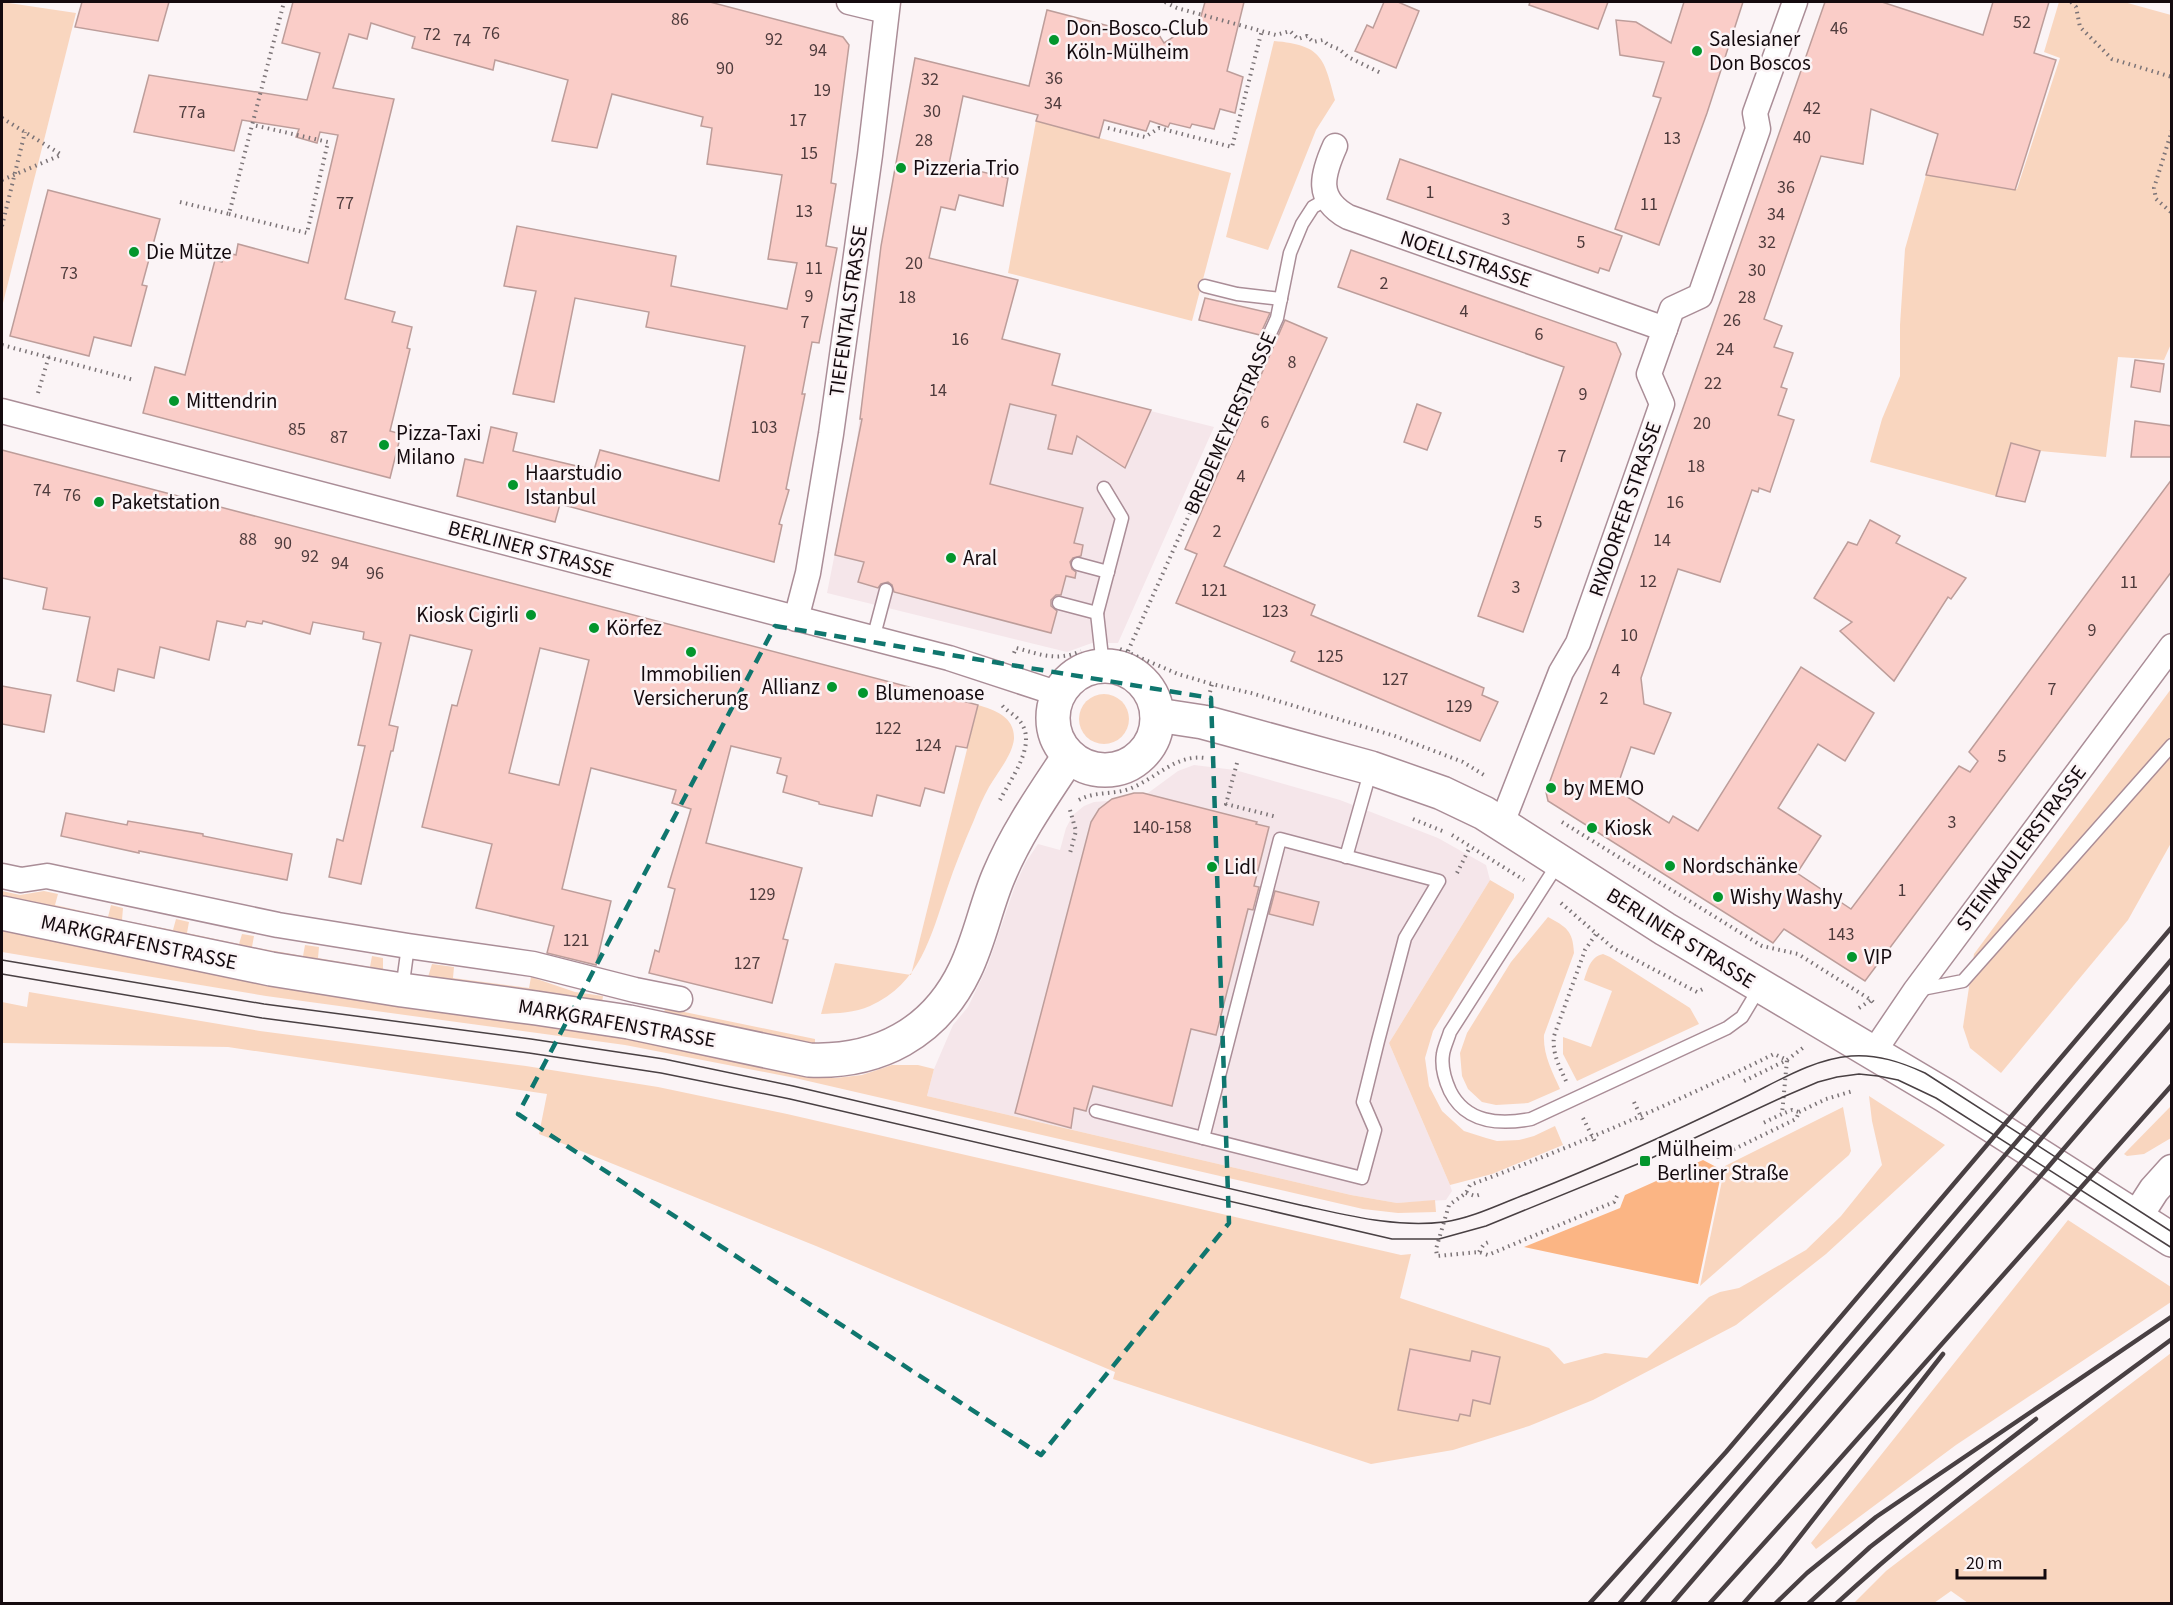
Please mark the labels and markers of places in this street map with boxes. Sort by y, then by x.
place label: Don-Bosco-Club Köln-Mülheim [1066,13,1208,67]
place label: Salesianer Don Boscos [1709,24,1811,78]
marker: Don-Bosco-Club Köln-Mülheim [1047,33,1061,47]
marker: Salesianer Don Boscos [1690,44,1704,58]
place label: Pizzeria Trio [913,153,1019,183]
marker: Pizzeria Trio [894,161,908,175]
place label: Die Mütze [146,237,232,267]
marker: Die Mütze [127,245,141,259]
place label: Mittendrin [186,386,277,416]
marker: Mittendrin [167,394,181,408]
place label: Pizza-Taxi Milano [396,418,481,472]
marker: Pizza-Taxi Milano [377,438,391,452]
place label: Haarstudio Istanbul [525,458,622,512]
marker: Haarstudio Istanbul [506,478,520,492]
place label: Paketstation [111,487,220,517]
marker: Paketstation [92,495,106,509]
place label: Aral [963,543,997,573]
marker: Aral [944,551,958,565]
place label: Kiosk Cigirli [416,600,519,630]
marker: Kiosk Cigirli [524,608,538,622]
place label: Körfez [606,613,662,643]
marker: Körfez [587,621,601,635]
marker: Immobilien Versicherung [684,645,698,659]
place label: Immobilien Versicherung [634,659,749,713]
place label: Allianz [762,672,820,702]
place label: Blumenoase [875,678,984,708]
marker: Allianz [825,680,839,694]
marker: Blumenoase [856,686,870,700]
place label: by MEMO [1563,773,1644,803]
marker: by MEMO [1544,781,1558,795]
place label: Kiosk [1604,813,1652,843]
marker: Kiosk [1585,821,1599,835]
place label: Nordschänke [1682,851,1798,881]
place label: Lidl [1224,852,1256,882]
marker: Nordschänke [1663,859,1677,873]
marker: Lidl [1205,860,1219,874]
place label: Wishy Washy [1730,882,1843,912]
marker: Wishy Washy [1711,890,1725,904]
place label: VIP [1864,942,1892,972]
marker: VIP [1845,950,1859,964]
place label: Mülheim Berliner Straße [1657,1134,1789,1188]
marker: Mülheim Berliner Straße [1638,1154,1652,1168]

